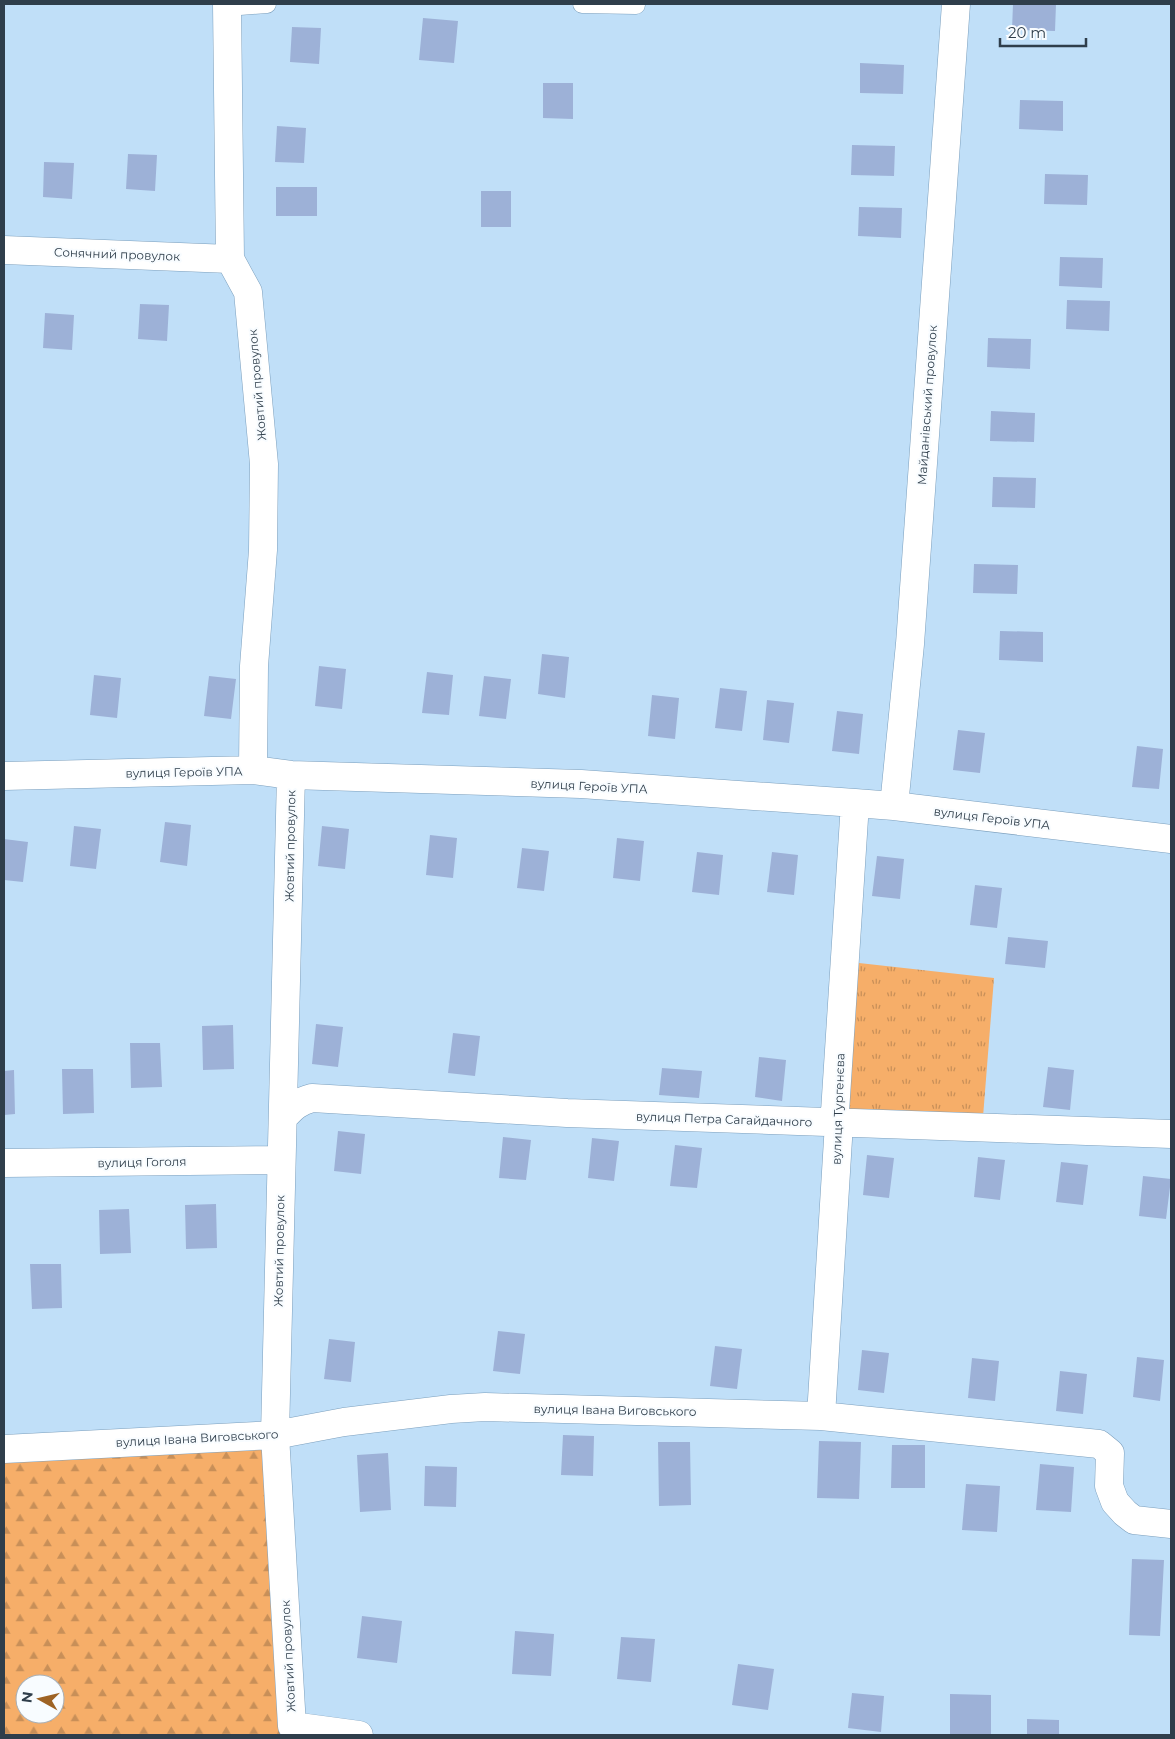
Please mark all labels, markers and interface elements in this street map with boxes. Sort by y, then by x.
scale bar [1000,15,1086,47]
text: 20 m [1008,23,1046,42]
street label: Сонячний провулок [54,244,180,264]
street label: Майданівський провулок [914,325,940,485]
street label: Жовтий провулок [245,329,269,441]
street label: вулиця Героїв УПА [125,763,243,781]
street label: вулиця Героїв УПА [530,775,648,797]
street label: Жовтий провулок [282,790,298,902]
street label: вулиця Героїв УПА [933,803,1051,833]
street label: вулиця Тургенєва [829,1053,847,1165]
street label: вулиця Петра Сагайдачного [636,1108,813,1130]
street label: вулиця Гоголя [97,1154,187,1170]
street label: Жовтий провулок [271,1195,287,1307]
street label: вулиця Івана Виговського [533,1401,697,1419]
street label: вулиця Івана Виговського [115,1426,279,1450]
street label: Жовтий провулок [278,1600,298,1712]
north arrow [15,1674,65,1724]
text: N [17,1690,37,1704]

